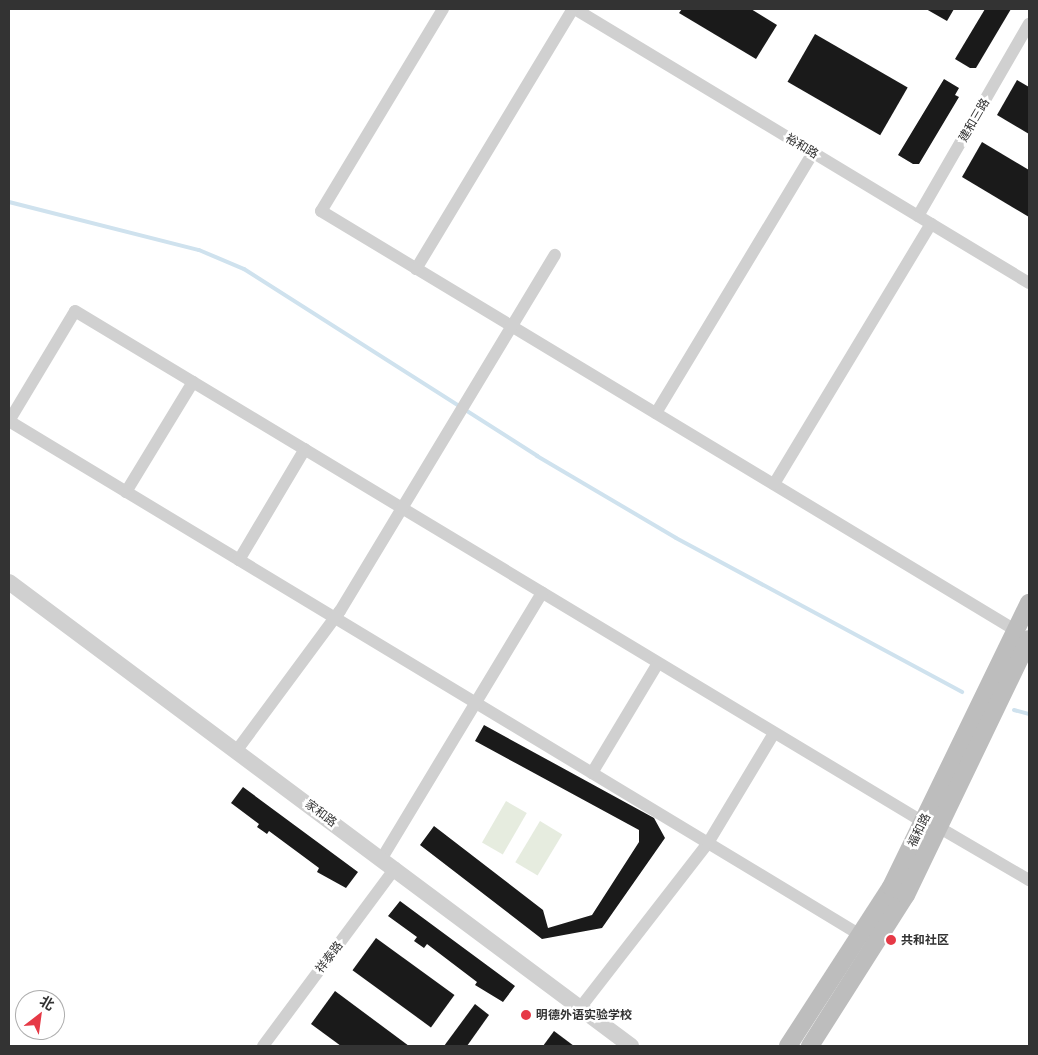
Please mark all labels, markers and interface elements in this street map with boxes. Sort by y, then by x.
street label: 建和三路 [956,96,992,144]
street label: 裕和路 [783,131,821,161]
street label: 家和路 [302,796,340,830]
street label: 福和路 [905,811,933,849]
place label: 共和社区 [901,933,949,947]
marker: 共和社区 [885,934,897,946]
street label: 祥泰路 [312,938,346,976]
north arrow [15,990,65,1040]
text: 北 [36,991,58,1014]
place label: 明德外语实验学校 [536,1008,632,1022]
marker: 明德外语实验学校 [520,1009,532,1021]

